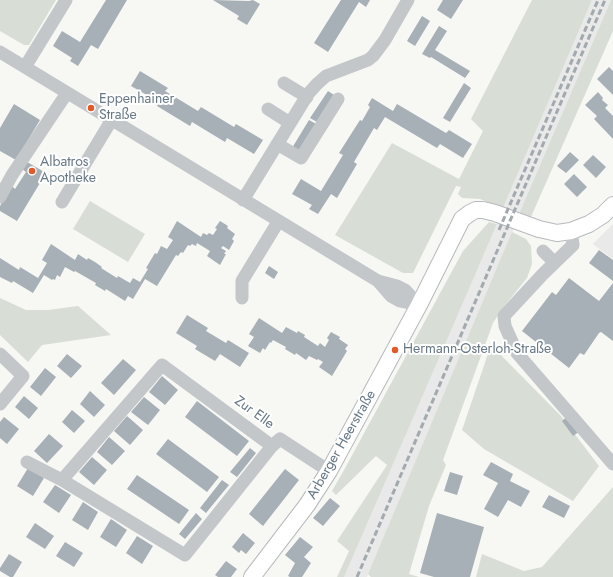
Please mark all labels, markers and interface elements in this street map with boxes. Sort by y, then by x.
place label: Eppenhainer Straße [99,92,174,124]
marker: Eppenhainer Straße [86,103,96,113]
place label: Albatros Apotheke [40,155,96,188]
marker: Albatros Apotheke [27,166,37,176]
place label: Hermann-Osterloh-Straße [403,342,551,358]
marker: Hermann-Osterloh-Straße [390,345,400,355]
street label: Arberger Heerstraße [304,388,380,502]
street label: Zur Elle [231,393,277,433]

